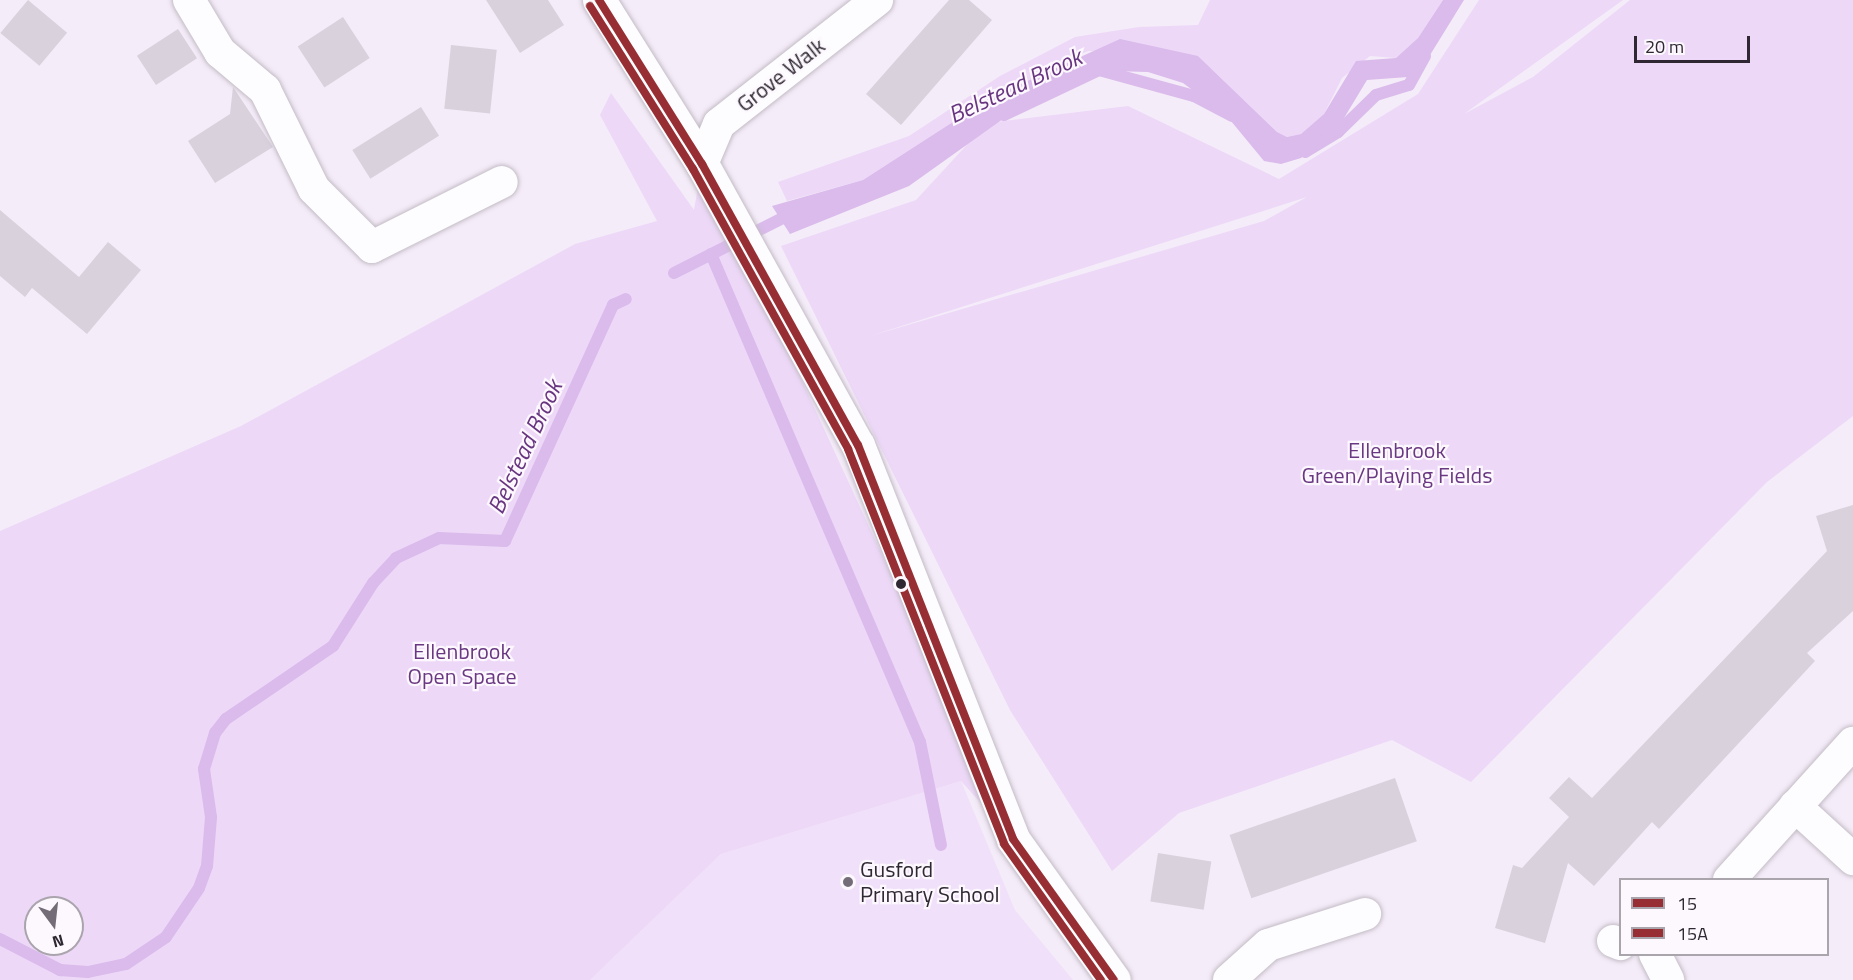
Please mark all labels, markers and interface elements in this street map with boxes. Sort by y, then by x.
scale bar [1637,24,1752,62]
street label: Grove Walk [732,32,830,118]
text: 20 m [1645,33,1684,60]
water label: Belstead Brook [944,43,1086,129]
water label: Belstead Brook [482,376,568,518]
park label: Ellenbrook Green/Playing Fields [1302,437,1492,488]
unlabelled marker [895,578,907,590]
park label: Ellenbrook Open Space [408,638,516,690]
place label: Gusford Primary School [860,856,1000,908]
marker: Gusford Primary School [841,875,855,889]
legend [1619,878,1829,956]
text: 15 [1677,890,1697,917]
north arrow [24,896,84,956]
text: 15A [1677,920,1708,947]
text: N [50,928,67,954]

